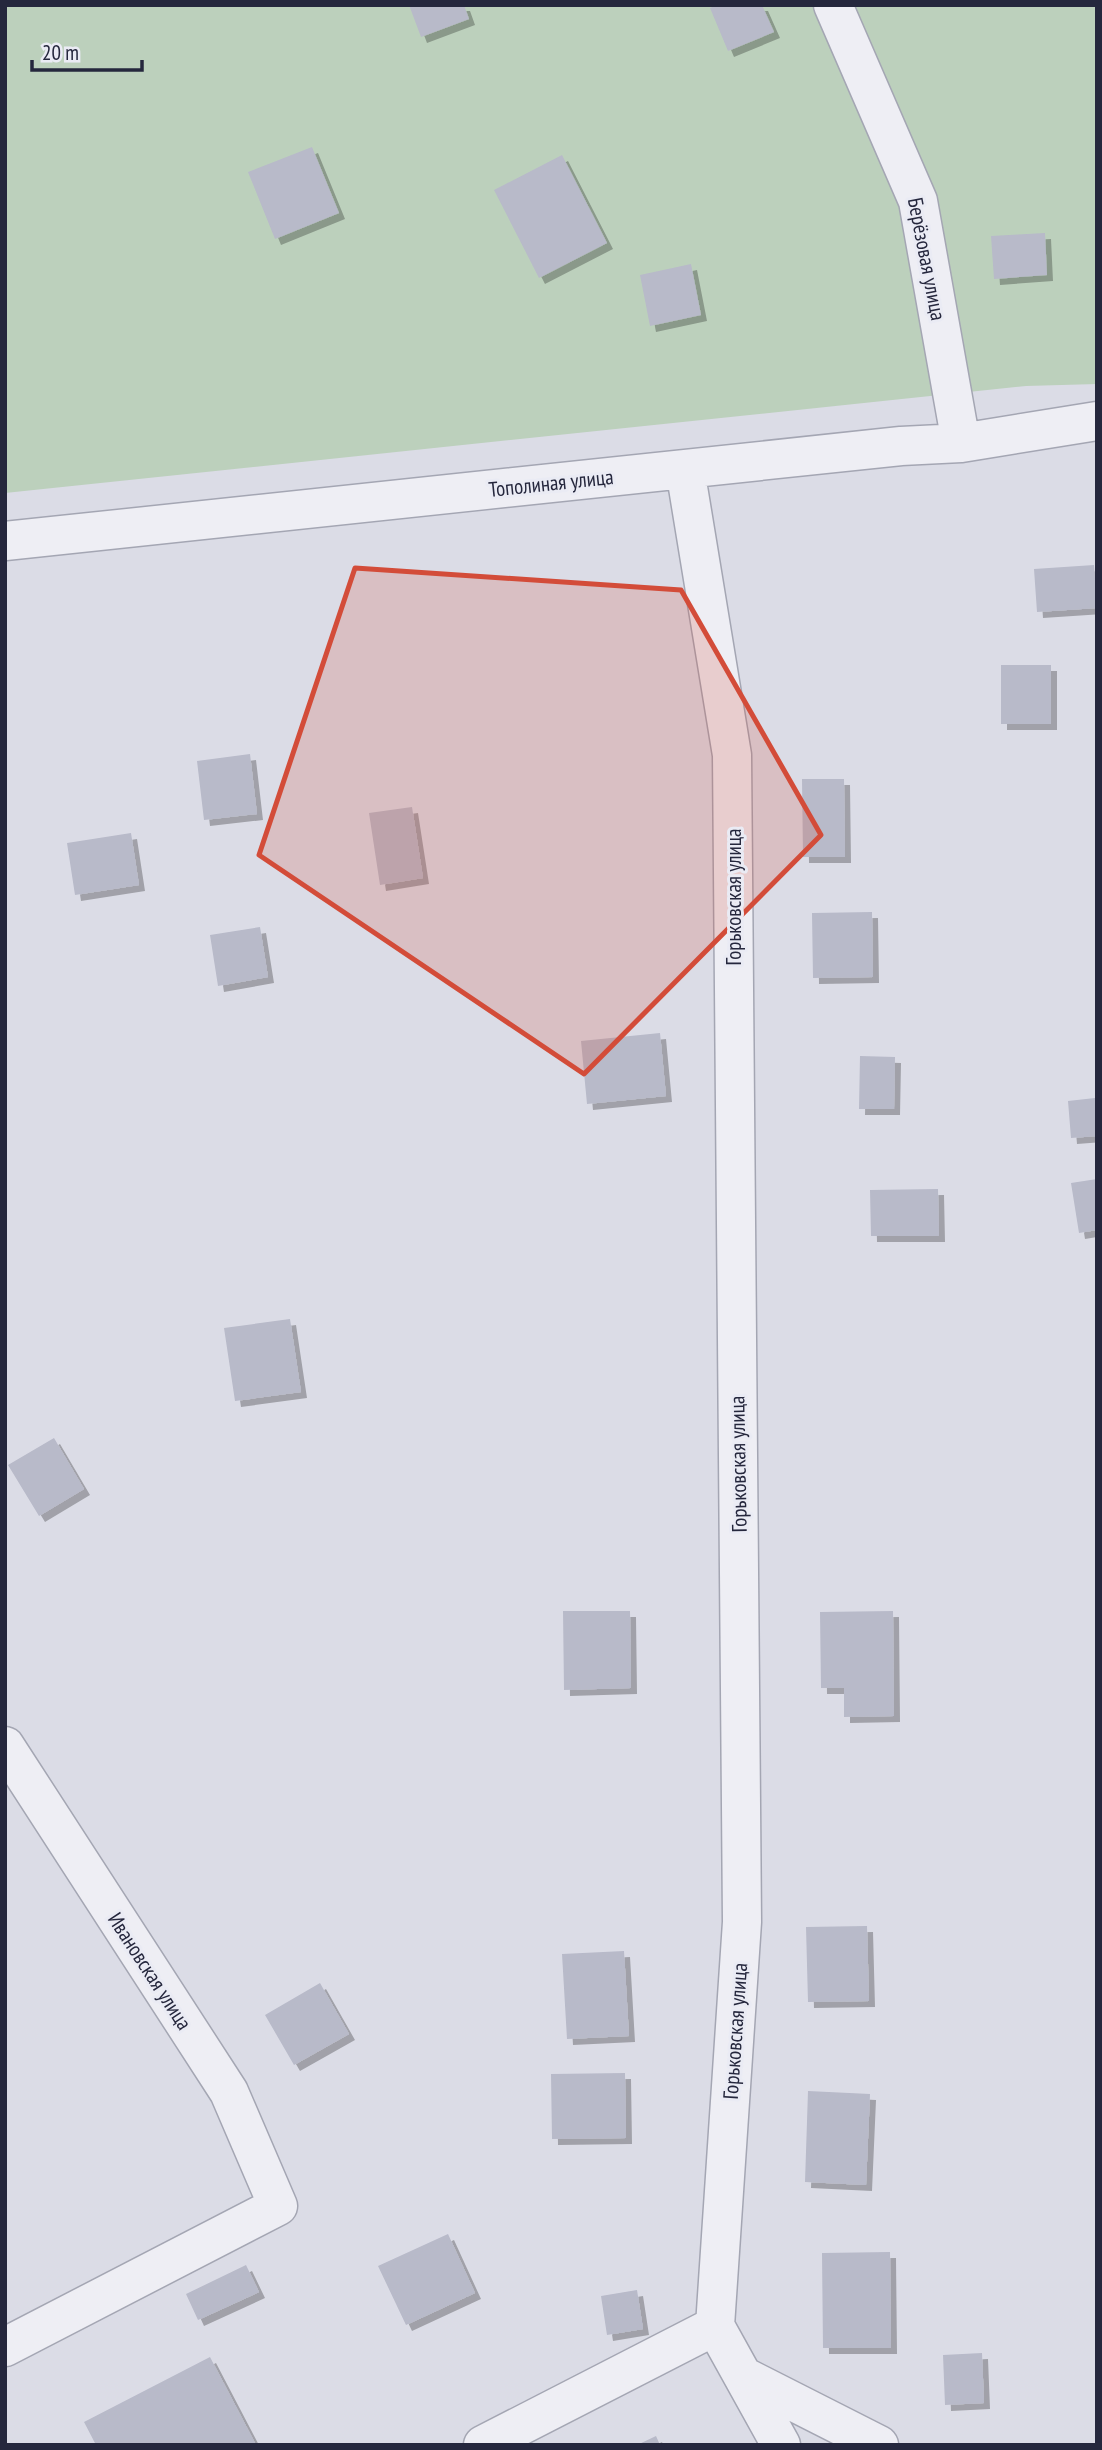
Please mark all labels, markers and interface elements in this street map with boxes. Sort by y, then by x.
scale bar [32,28,142,72]
text: 20 m [42,39,79,66]
street label: Берёзовая улица [902,195,952,323]
street label: Тополиная улица [487,463,615,503]
street label: Горьковская улица [720,829,747,965]
street label: Горьковская улица [723,1395,753,1533]
street label: Ивановская улица [102,1907,198,2035]
street label: Горьковская улица [717,1962,753,2100]

